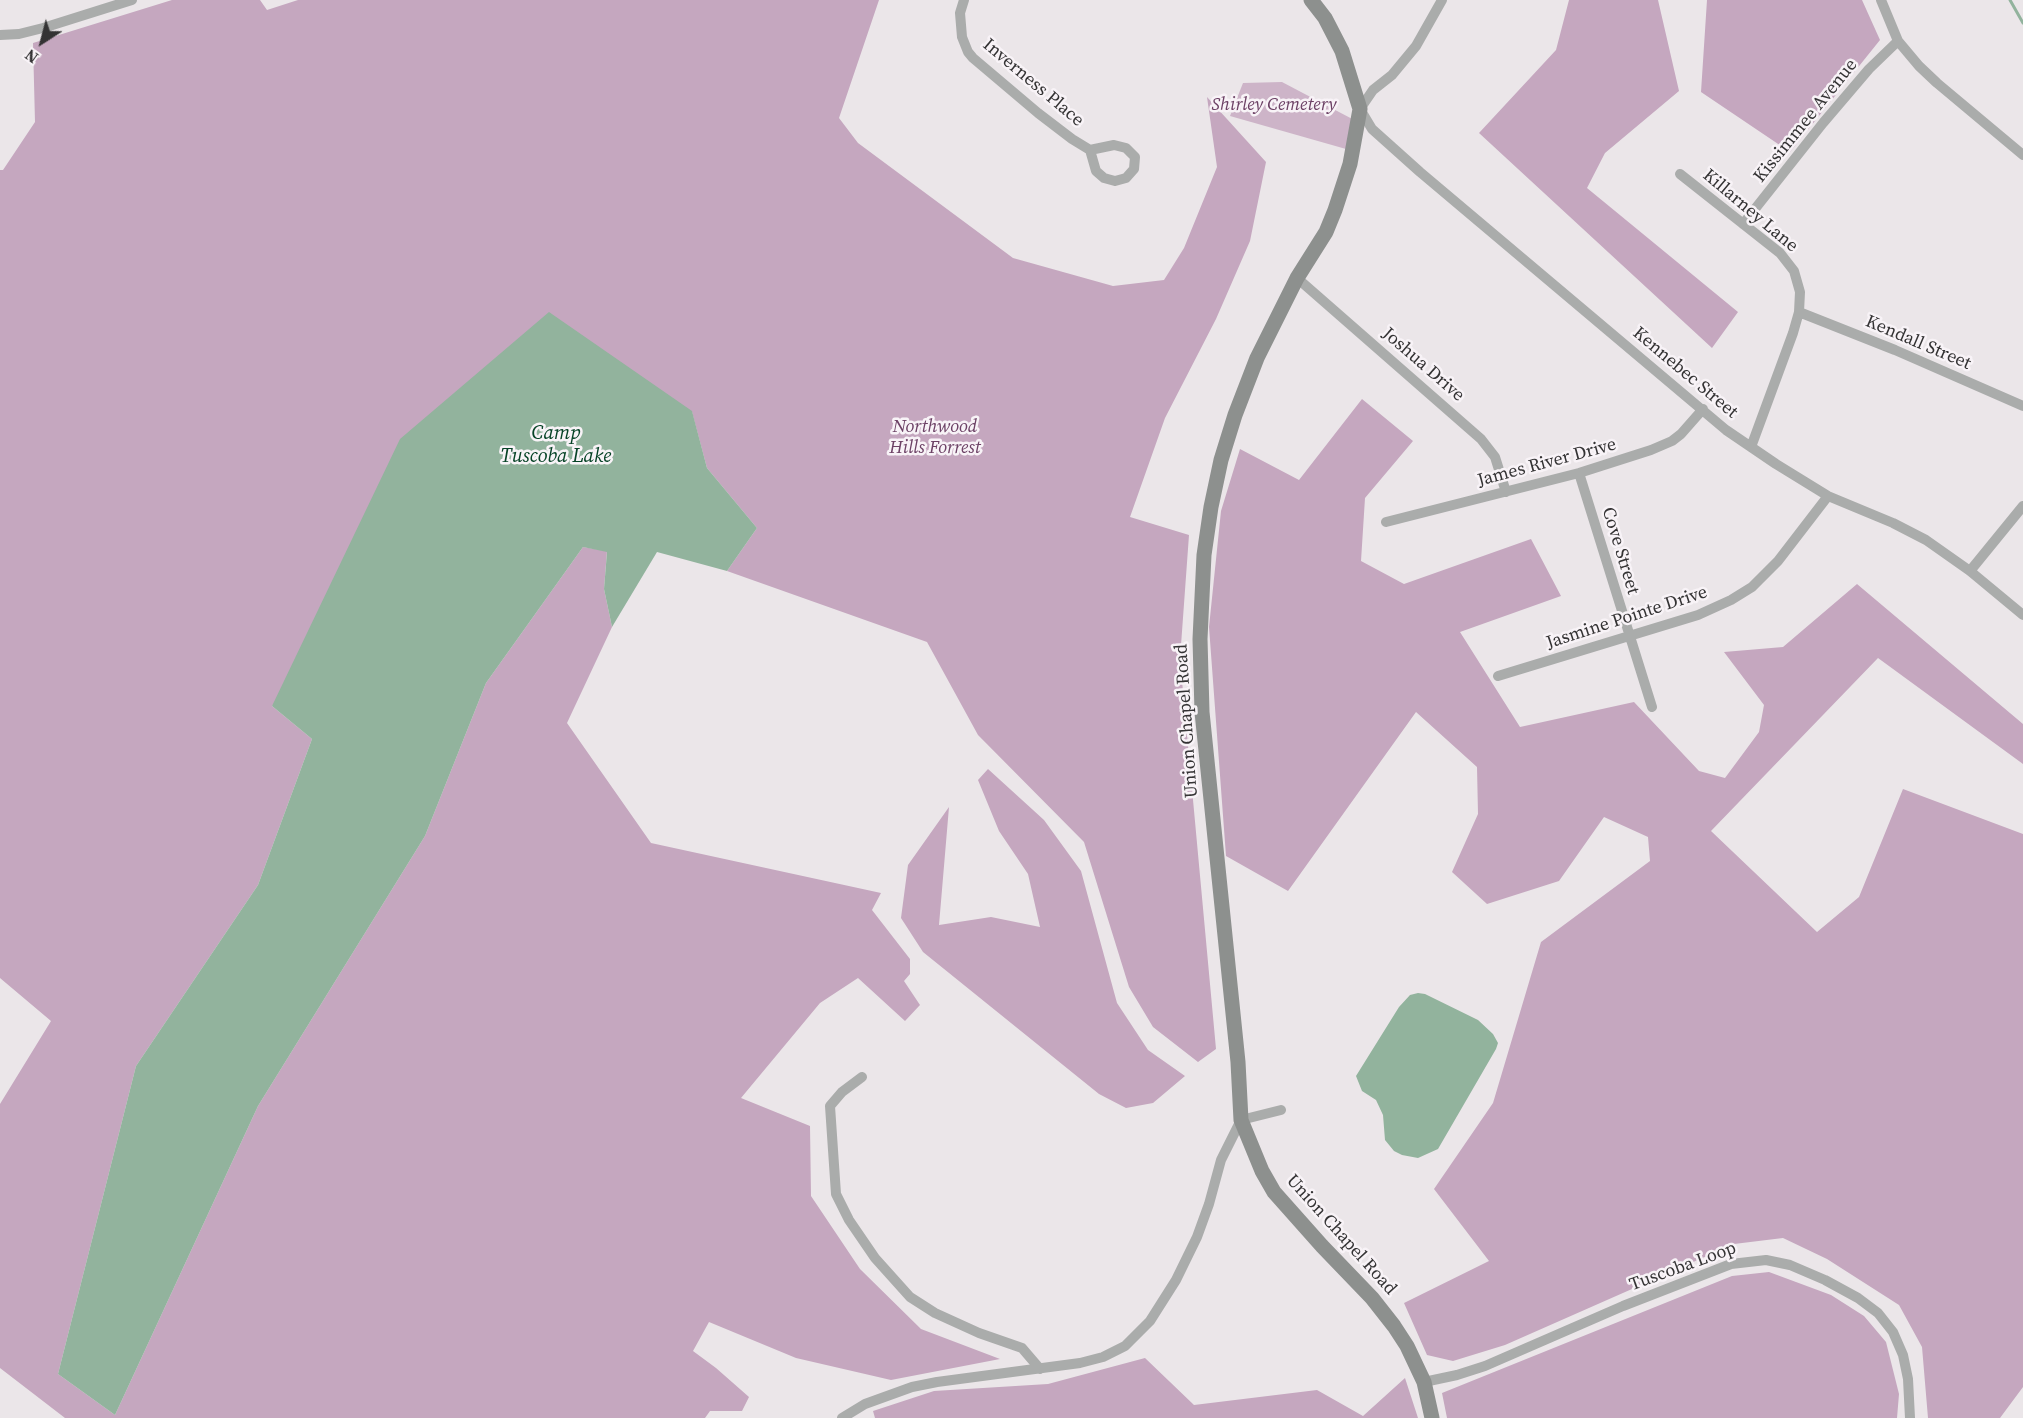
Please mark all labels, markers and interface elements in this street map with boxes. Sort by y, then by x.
north arrow [12,12,72,72]
street label: Inverness Place [978,34,1088,132]
text: N [20,44,43,69]
street label: Kissimmee Avenue [1750,55,1862,187]
park label: Shirley Cemetery [1211,94,1337,116]
street label: Killarney Lane [1698,165,1802,257]
street label: Kendall Street [1862,311,1974,375]
street label: Joshua Drive [1377,323,1469,407]
street label: Kennebec Street [1628,323,1742,423]
park label: Northwood Hills Forrest [889,416,981,458]
water label: Camp Tuscoba Lake [501,422,611,469]
street label: James River Drive [1475,434,1619,492]
street label: Cove Street [1597,505,1643,597]
street label: Jasmine Pointe Drive [1544,582,1710,654]
street label: Union Chapel Road [1171,643,1203,799]
street label: Union Chapel Road [1281,1170,1401,1300]
street label: Tuscoba Loop [1627,1238,1739,1296]

